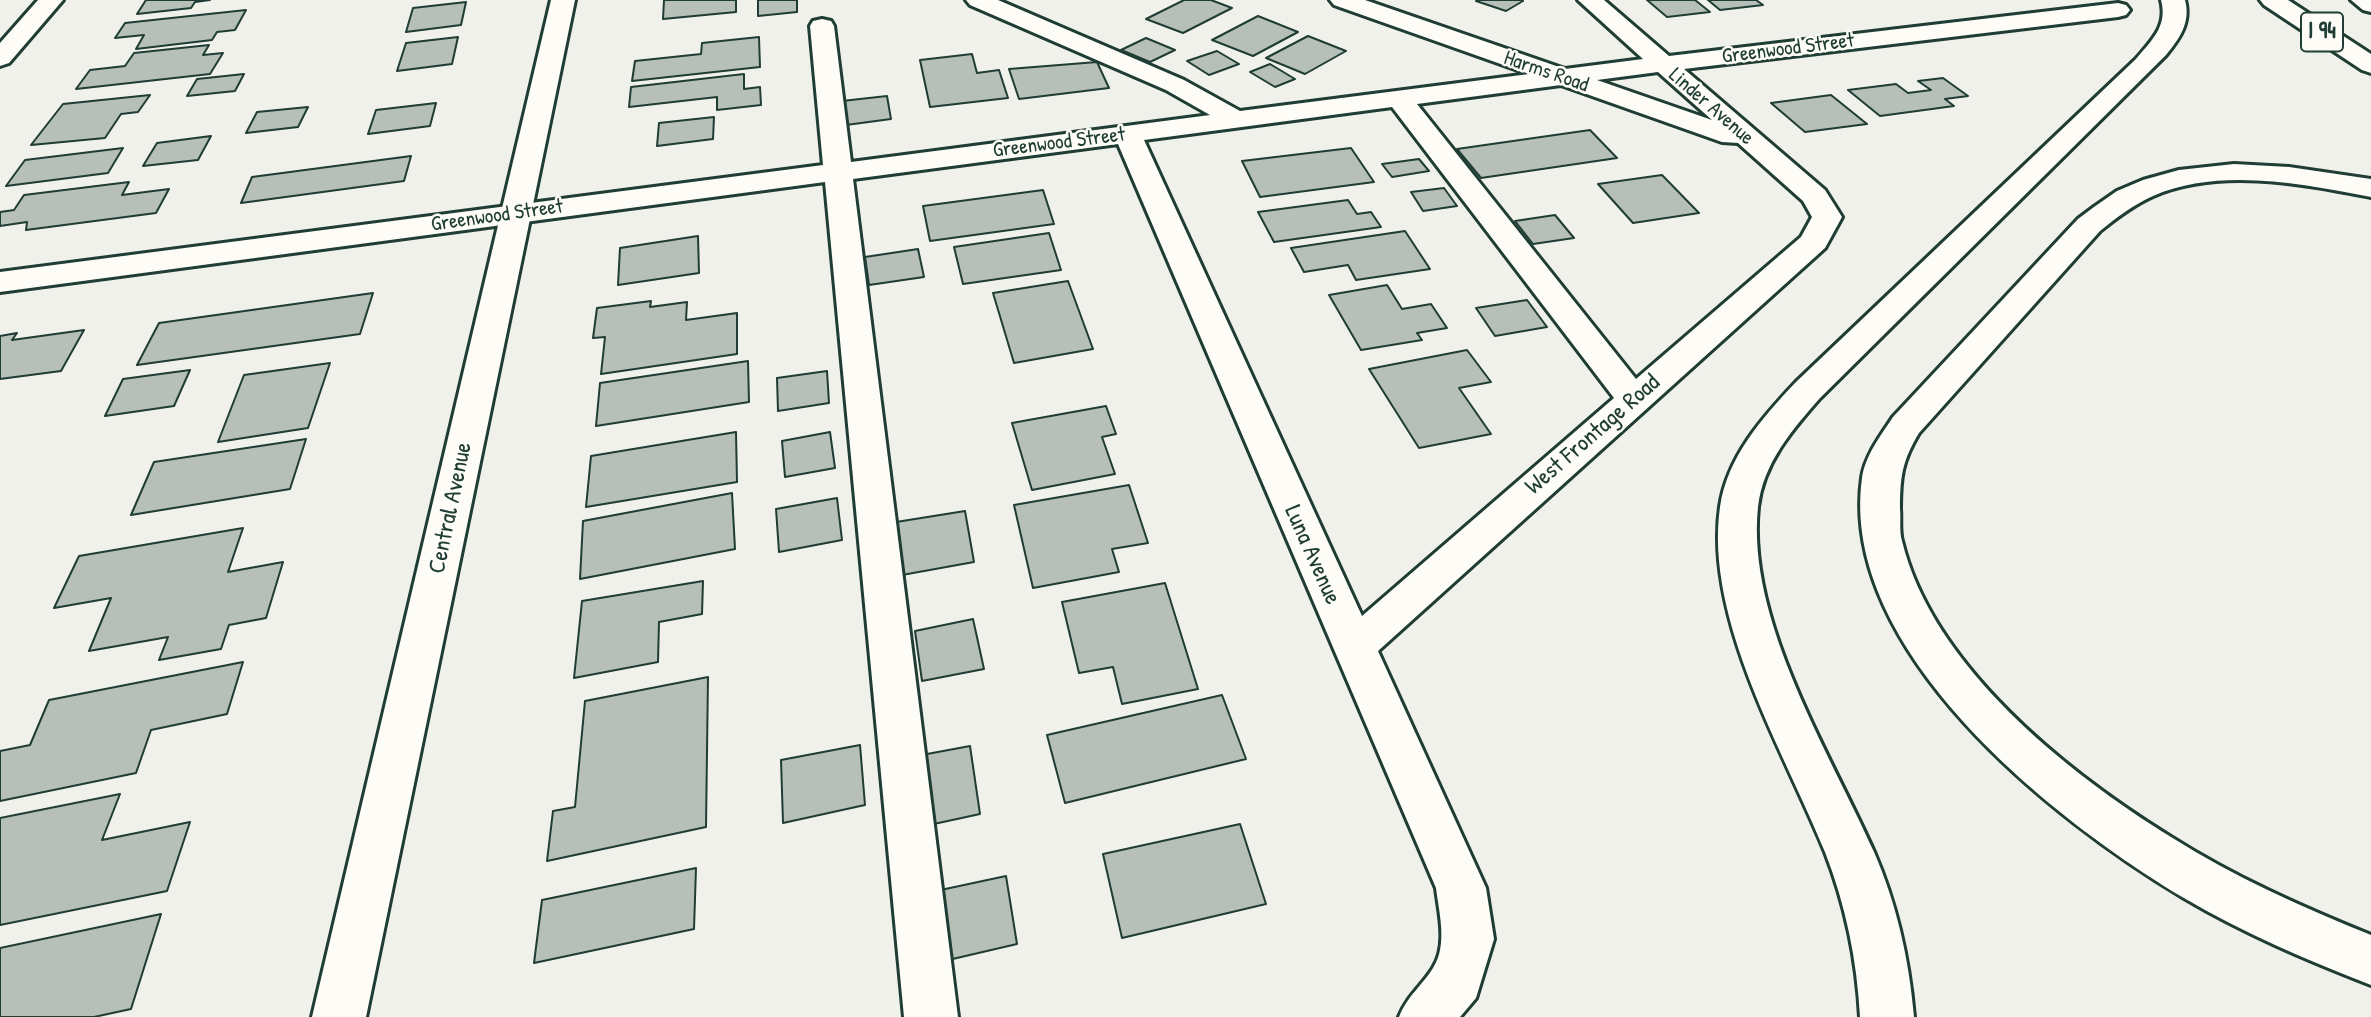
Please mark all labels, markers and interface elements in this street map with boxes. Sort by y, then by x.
road number: I 94 [2301,12,2343,52]
street label: Greenwood Street [1720,28,1856,70]
street label: Harms Road [1500,46,1592,98]
street label: Linder Avenue [1663,63,1759,151]
street label: Greenwood Street [991,122,1127,164]
street label: Greenwood Street [429,194,565,238]
street label: West Frontage Road [1520,369,1666,501]
street label: Central Avenue [423,440,479,576]
street label: Luna Avenue [1277,501,1347,609]

